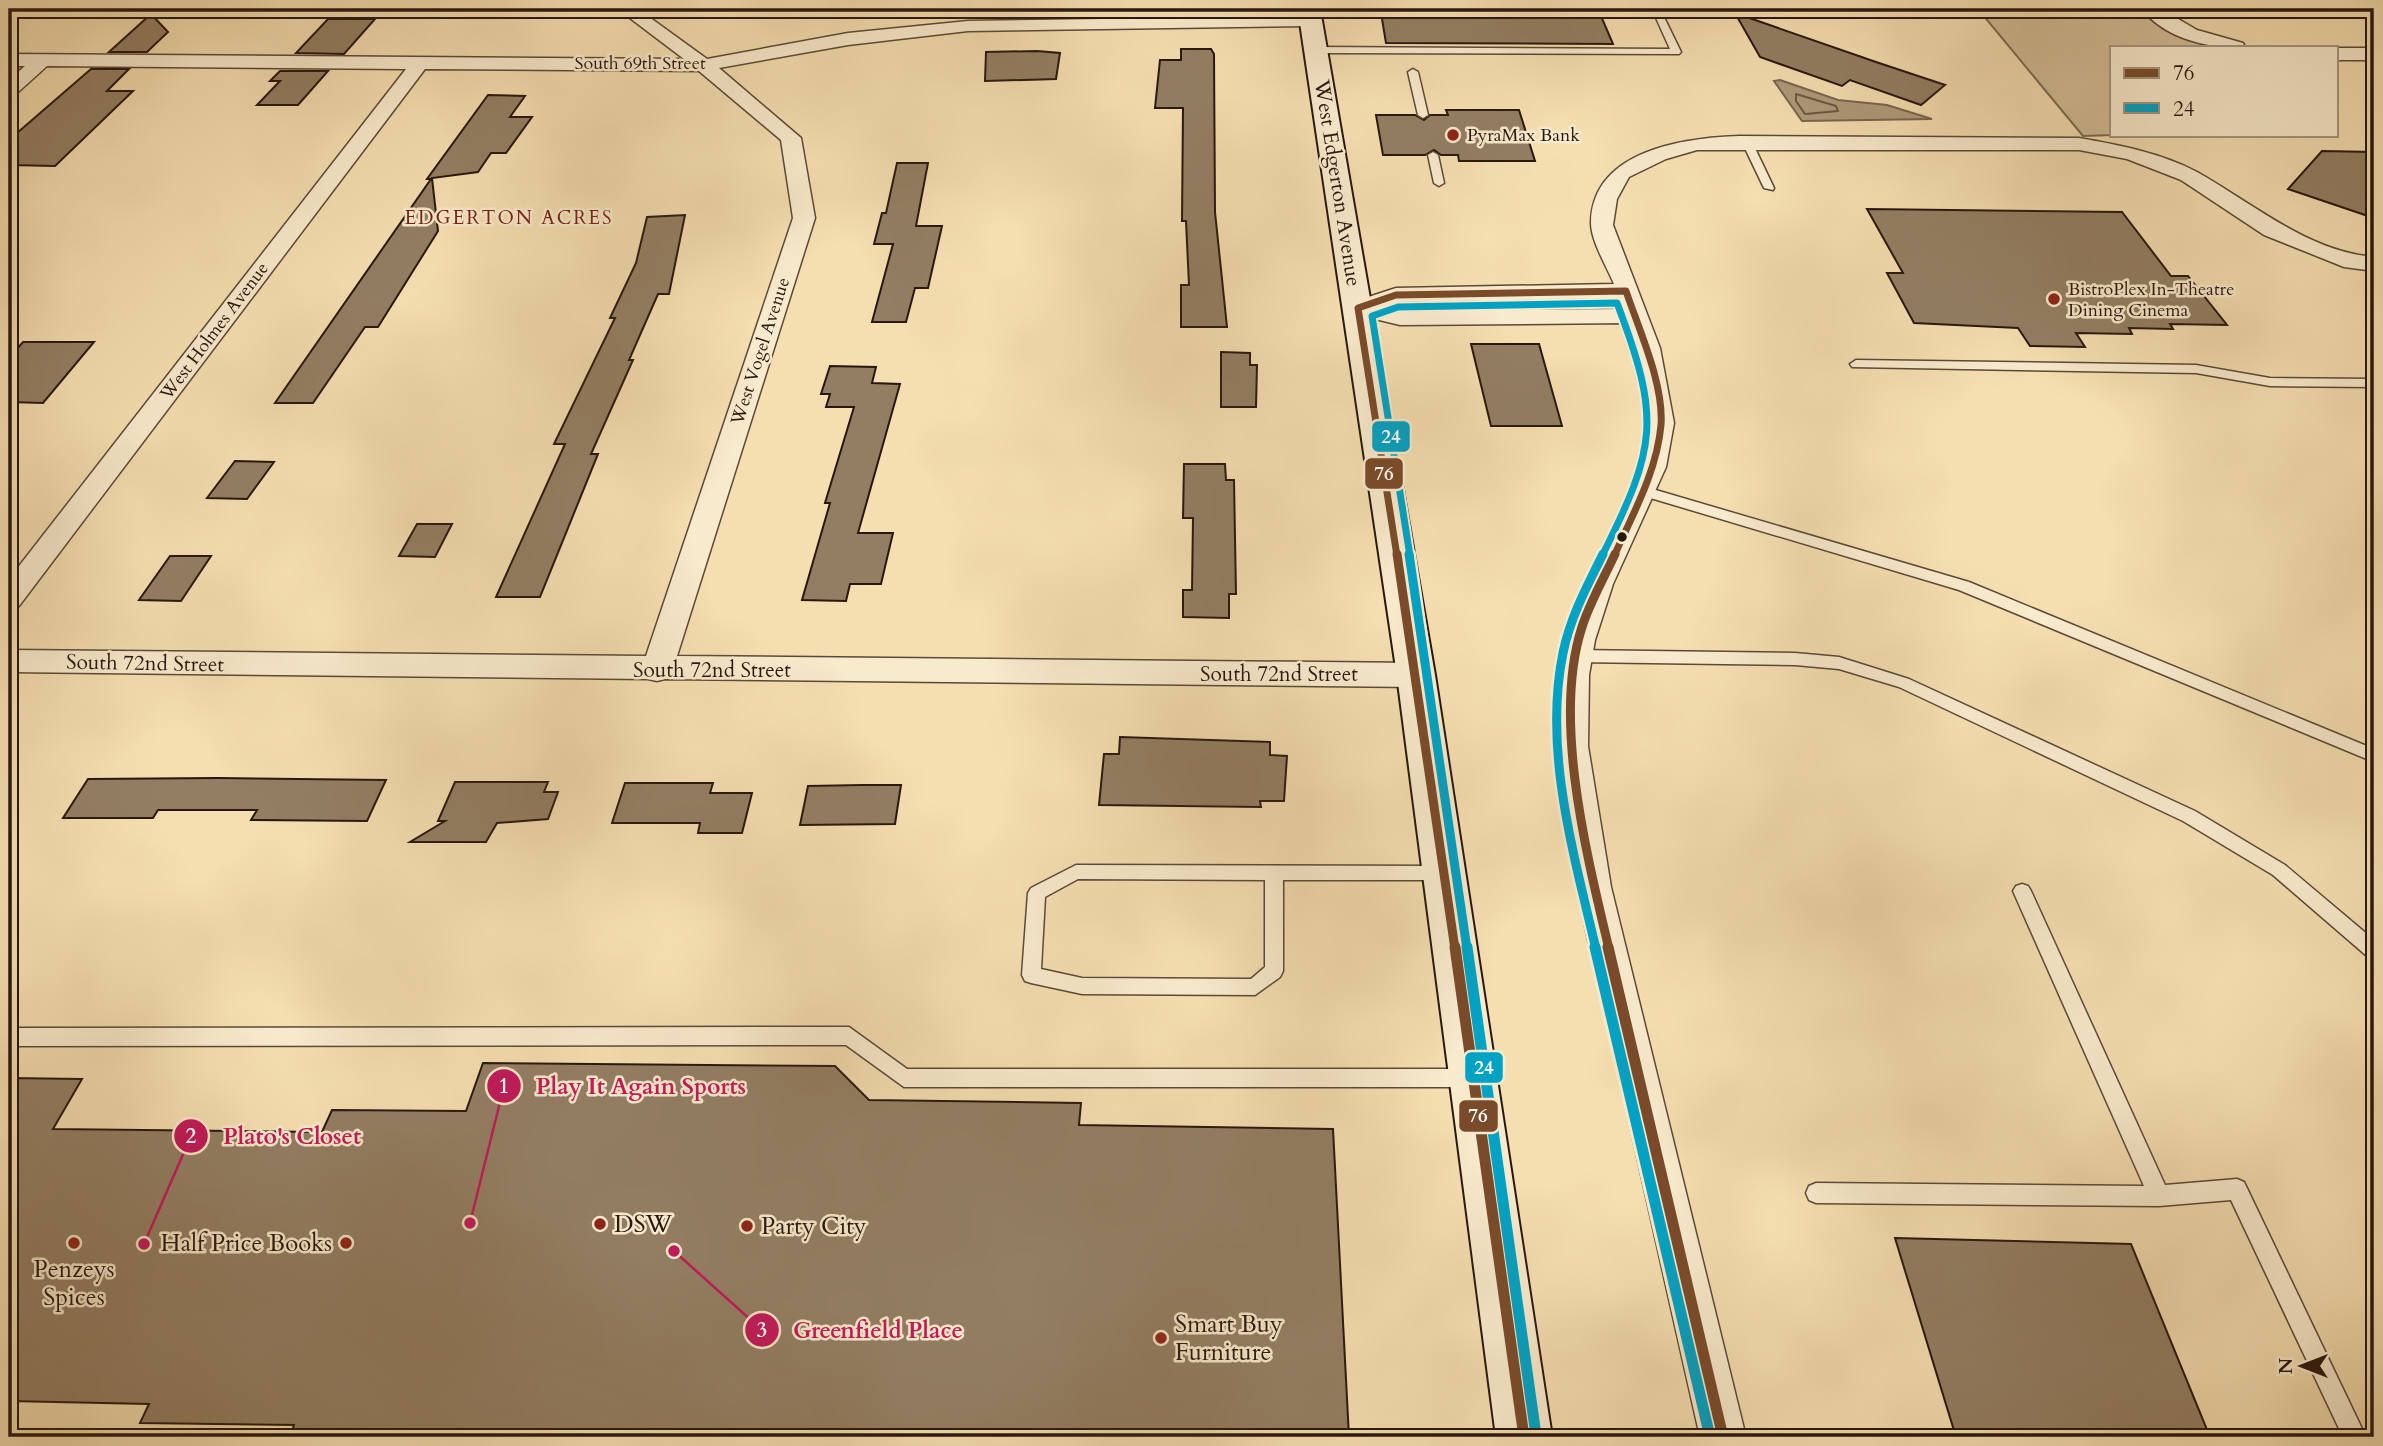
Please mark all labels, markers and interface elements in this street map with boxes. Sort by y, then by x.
legend [2110,46,2338,136]
street label: South 69th Street [574,51,706,76]
text: 76 [2173,59,2195,88]
street label: West Edgerton Avenue [1307,77,1368,288]
text: 24 [2173,95,2195,124]
place label: PyraMax Bank [1467,123,1580,148]
marker: PyraMax Bank [1445,127,1461,143]
district label: EDGERTON ACRES [404,205,614,231]
street label: West Holmes Avenue [154,257,275,406]
street label: West Vogel Avenue [725,274,796,429]
place label: BistroPlex In-Theatre Dining Cinema [2068,277,2234,323]
marker: BistroPlex In-Theatre Dining Cinema [2046,291,2062,307]
line badge: 24 [1371,420,1411,453]
text: 24 [1381,424,1401,450]
line badge: 76 [1364,457,1404,490]
text: 76 [1374,461,1394,487]
unlabelled marker [1615,530,1629,544]
street label: South 72nd Street [66,648,225,679]
street label: South 72nd Street [633,656,791,685]
street label: South 72nd Street [1200,660,1358,689]
line badge: 24 [1464,1051,1504,1084]
text: 24 [1474,1055,1494,1081]
callout: Play It Again Sports [487,1064,760,1108]
text: Play It Again Sports [536,1071,746,1102]
text: 1 [499,1072,509,1101]
line badge: 76 [1458,1099,1499,1133]
text: 76 [1468,1103,1488,1129]
callout: Plato's Closet [174,1114,375,1158]
text: Plato's Closet [223,1121,361,1152]
text: 2 [186,1122,197,1151]
place label: DSW [614,1208,673,1241]
place label: Party City [761,1210,867,1243]
marker: DSW [592,1216,608,1232]
marker: Party City [739,1218,755,1234]
place label: Half Price Books [161,1227,332,1260]
marker: Penzeys Spices [66,1235,82,1251]
marker: Half Price Books [338,1235,354,1251]
place label: Penzeys Spices [33,1253,115,1314]
callout: Greenfield Place [744,1308,977,1352]
place label: Smart Buy Furniture [1175,1308,1283,1369]
text: Greenfield Place [793,1315,963,1346]
text: 3 [757,1316,767,1345]
marker: Smart Buy Furniture [1153,1330,1169,1346]
north arrow [2268,1330,2338,1400]
text: N [2273,1357,2299,1374]

